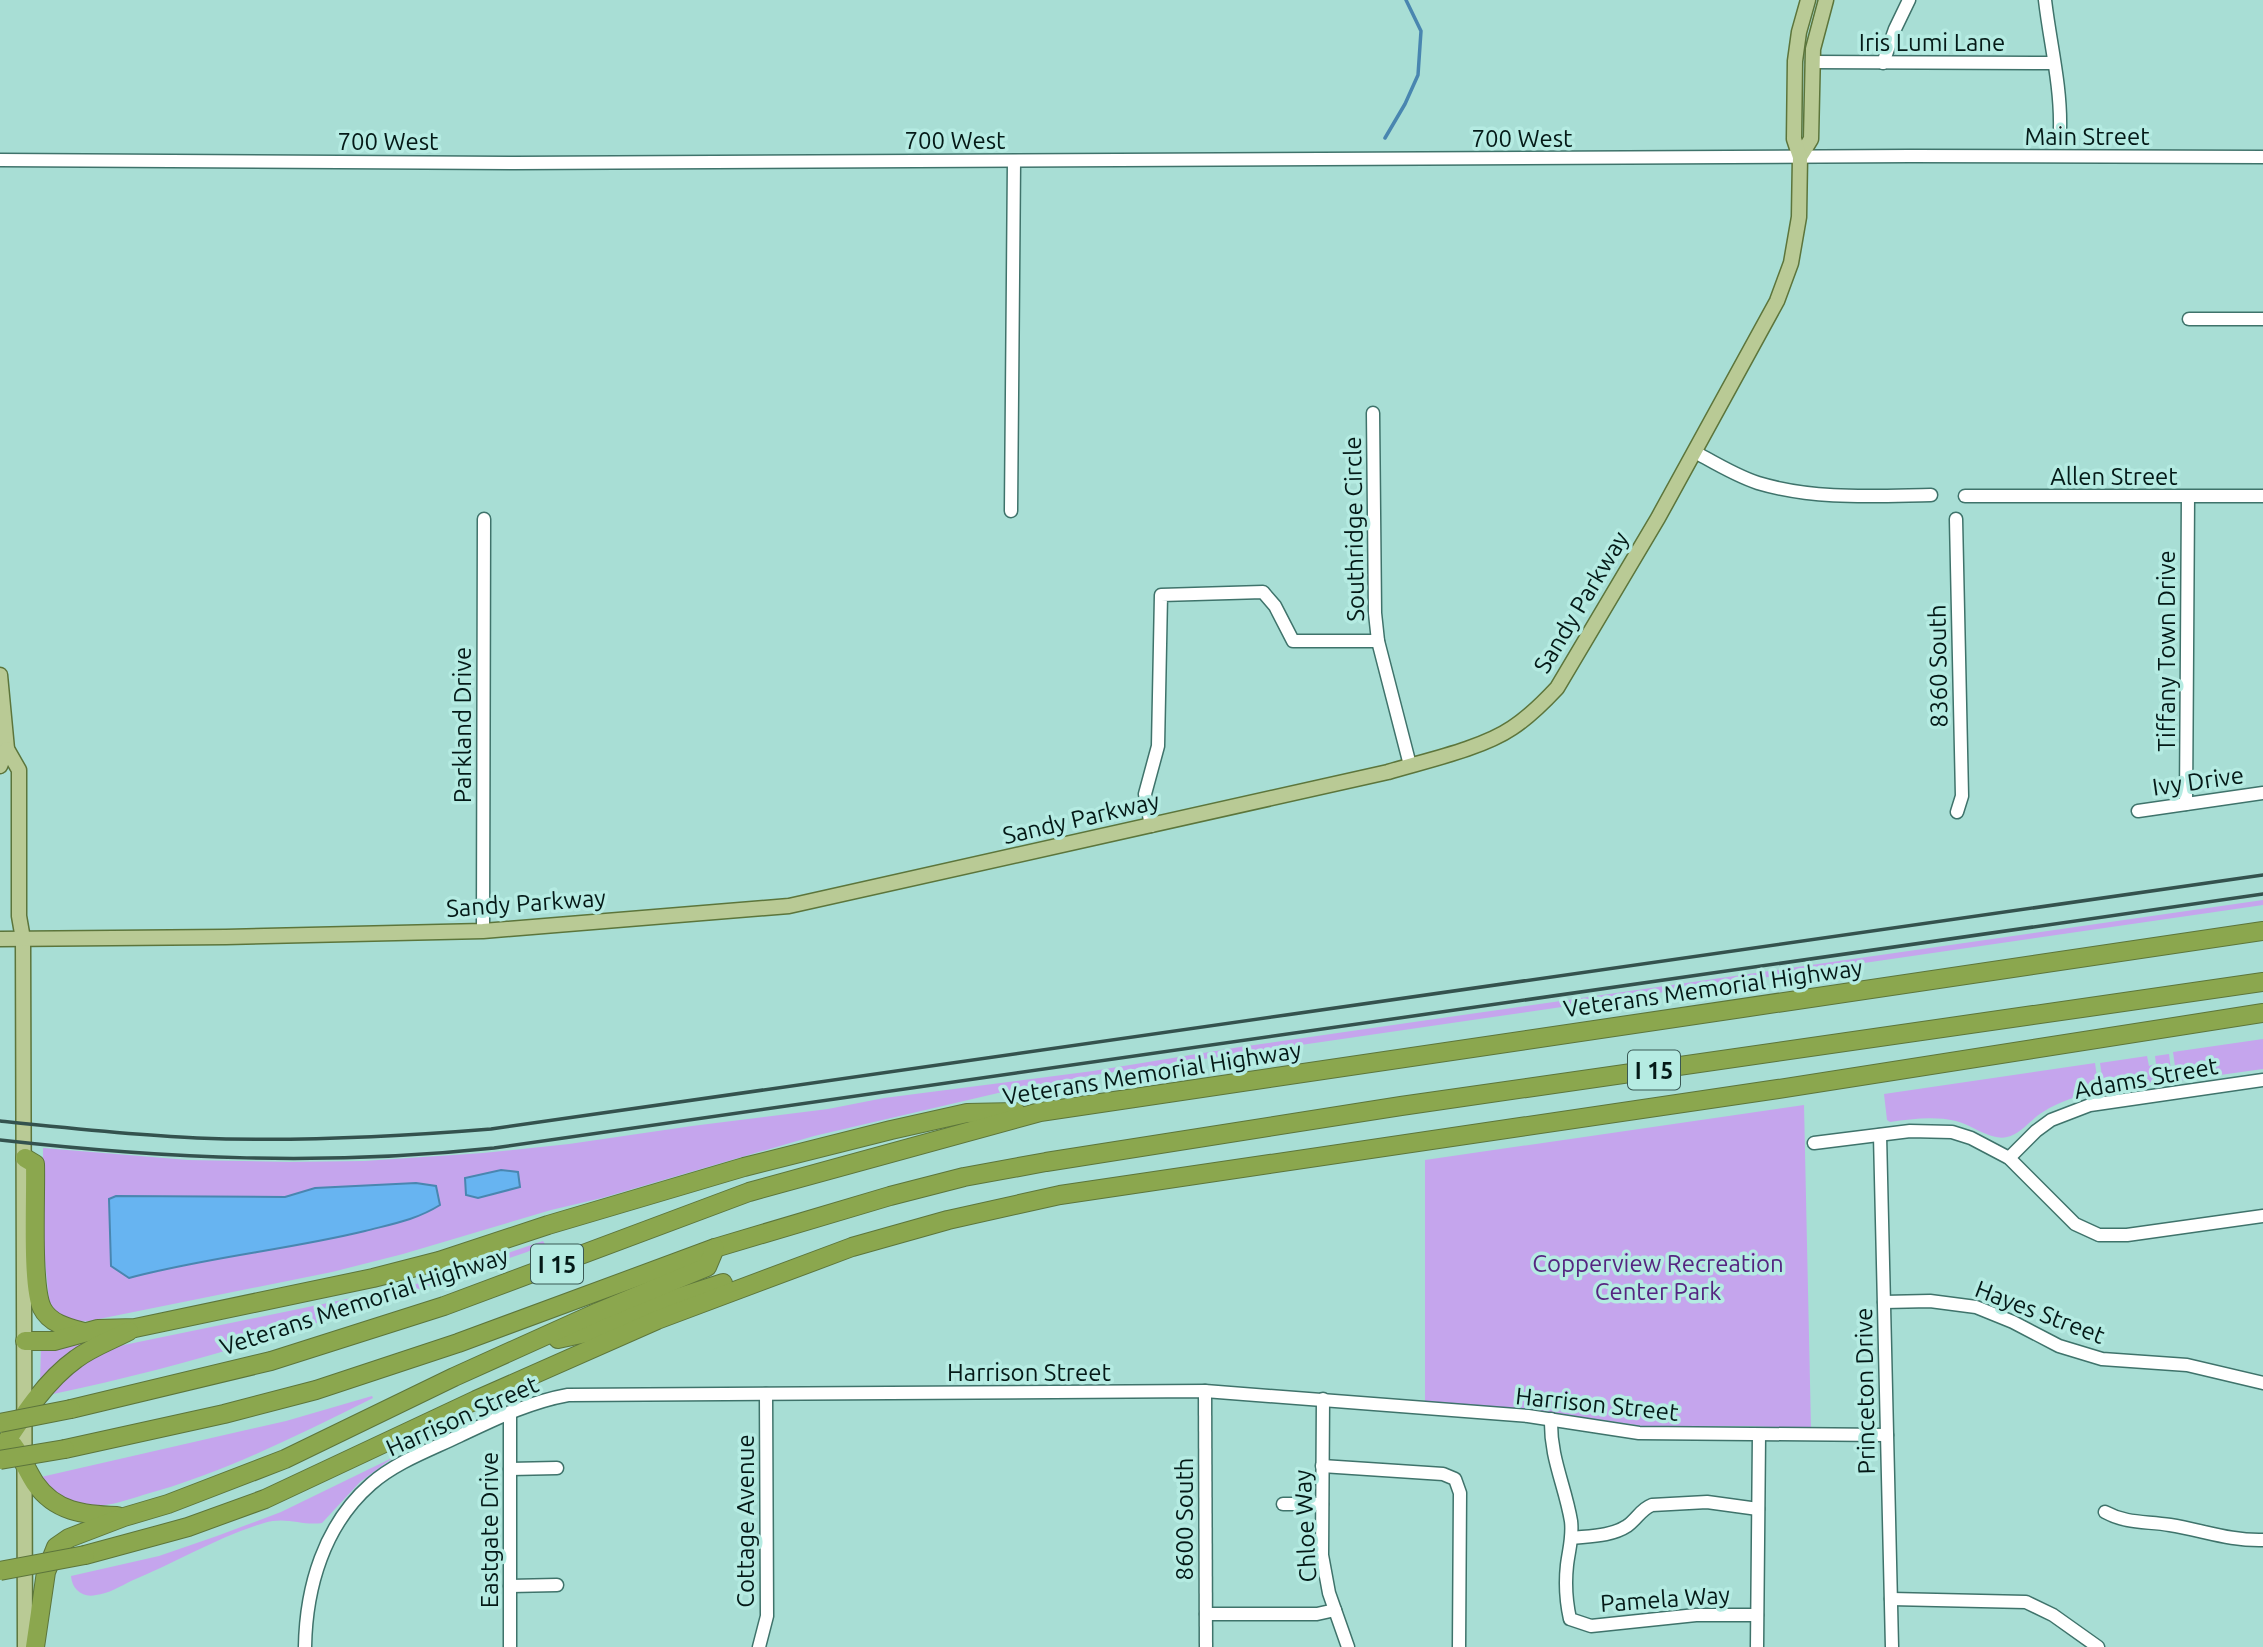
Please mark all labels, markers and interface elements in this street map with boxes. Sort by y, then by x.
street label: Iris Lumi Lane [1859,29,2005,56]
street label: Main Street [2024,123,2150,150]
street label: 700 West [1471,125,1573,152]
street label: 700 West [904,127,1006,154]
street label: 700 West [337,128,439,155]
street label: Southridge Circle [1339,436,1369,622]
street label: Allen Street [2050,463,2178,490]
street label: Sandy Parkway [1528,526,1634,678]
street label: Tiffany Town Drive [2153,550,2180,752]
street label: 8360 South [1923,604,1953,728]
street label: Parkland Drive [449,647,476,803]
street label: Ivy Drive [2151,761,2245,801]
street label: Sandy Parkway [1000,787,1162,849]
street label: Sandy Parkway [445,884,607,922]
street label: Veterans Memorial Highway [1562,954,1865,1022]
street label: Veterans Memorial Highway [1001,1036,1304,1110]
road number: I 15 [1628,1050,1680,1090]
street label: Adams Street [2072,1052,2221,1104]
street label: Veterans Memorial Highway [216,1241,512,1360]
road number: I 15 [531,1245,583,1284]
park label: Copperview Recreation Center Park [1532,1250,1784,1305]
street label: Hayes Street [1971,1275,2109,1349]
street label: Princeton Drive [1850,1307,1880,1475]
street label: Harrison Street [947,1359,1111,1386]
street label: Harrison Street [382,1370,543,1462]
street label: Harrison Street [1514,1382,1680,1426]
street label: Cottage Avenue [732,1434,759,1608]
street label: Eastgate Drive [476,1452,503,1608]
street label: 8600 South [1171,1457,1198,1581]
street label: Chloe Way [1289,1468,1321,1583]
street label: Pamela Way [1599,1581,1731,1617]

